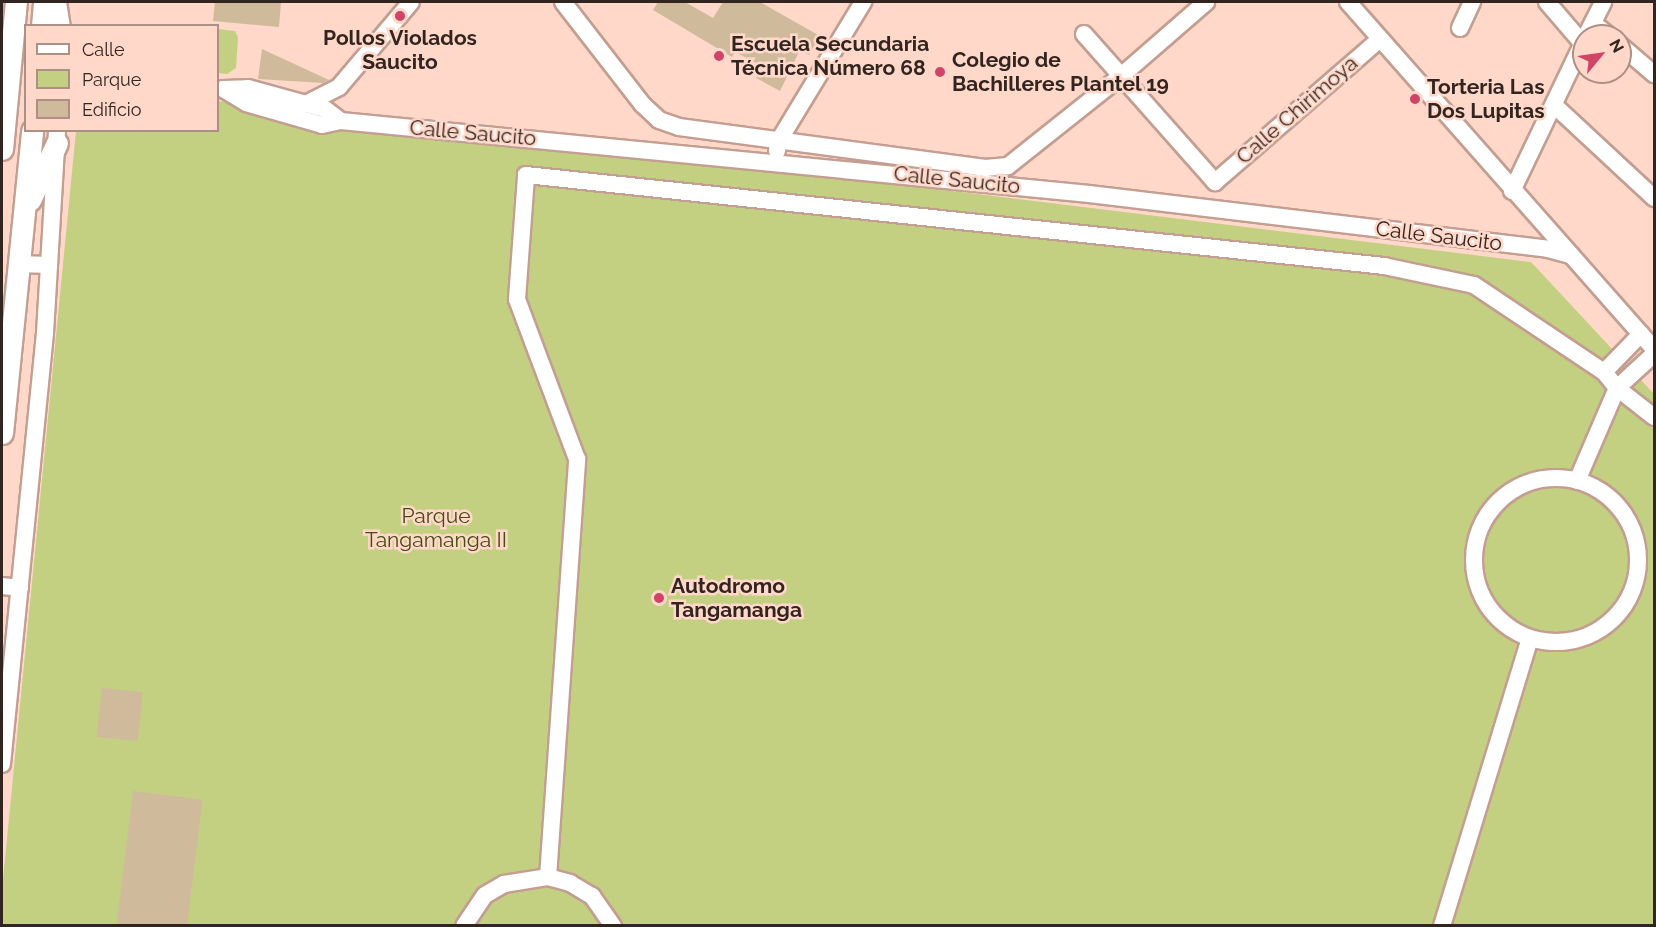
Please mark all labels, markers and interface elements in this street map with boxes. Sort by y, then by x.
marker: Pollos Violados Saucito [393,9,407,23]
legend [24,24,219,132]
north arrow [1572,24,1632,84]
place label: Pollos Violados Saucito [323,25,477,75]
place label: Escuela Secundaria Técnica Número 68 [731,31,929,81]
text: N [1605,36,1628,56]
text: Calle [82,39,125,60]
place label: Colegio de Bachilleres Plantel 19 [952,47,1169,97]
marker: Escuela Secundaria Técnica Número 68 [712,49,726,63]
street label: Calle Chirimoya [1231,51,1363,169]
marker: Colegio de Bachilleres Plantel 19 [933,65,947,79]
text: Parque [82,69,141,90]
place label: Torteria Las Dos Lupitas [1427,74,1545,124]
marker: Torteria Las Dos Lupitas [1408,92,1422,106]
text: Edificio [82,99,141,120]
street label: Calle Saucito [409,115,537,151]
street label: Calle Saucito [892,161,1022,199]
street label: Calle Saucito [1374,216,1504,256]
park label: Parque Tangamanga II [365,503,507,553]
place label: Autodromo Tangamanga [671,573,802,623]
marker: Autodromo Tangamanga [652,591,666,605]

